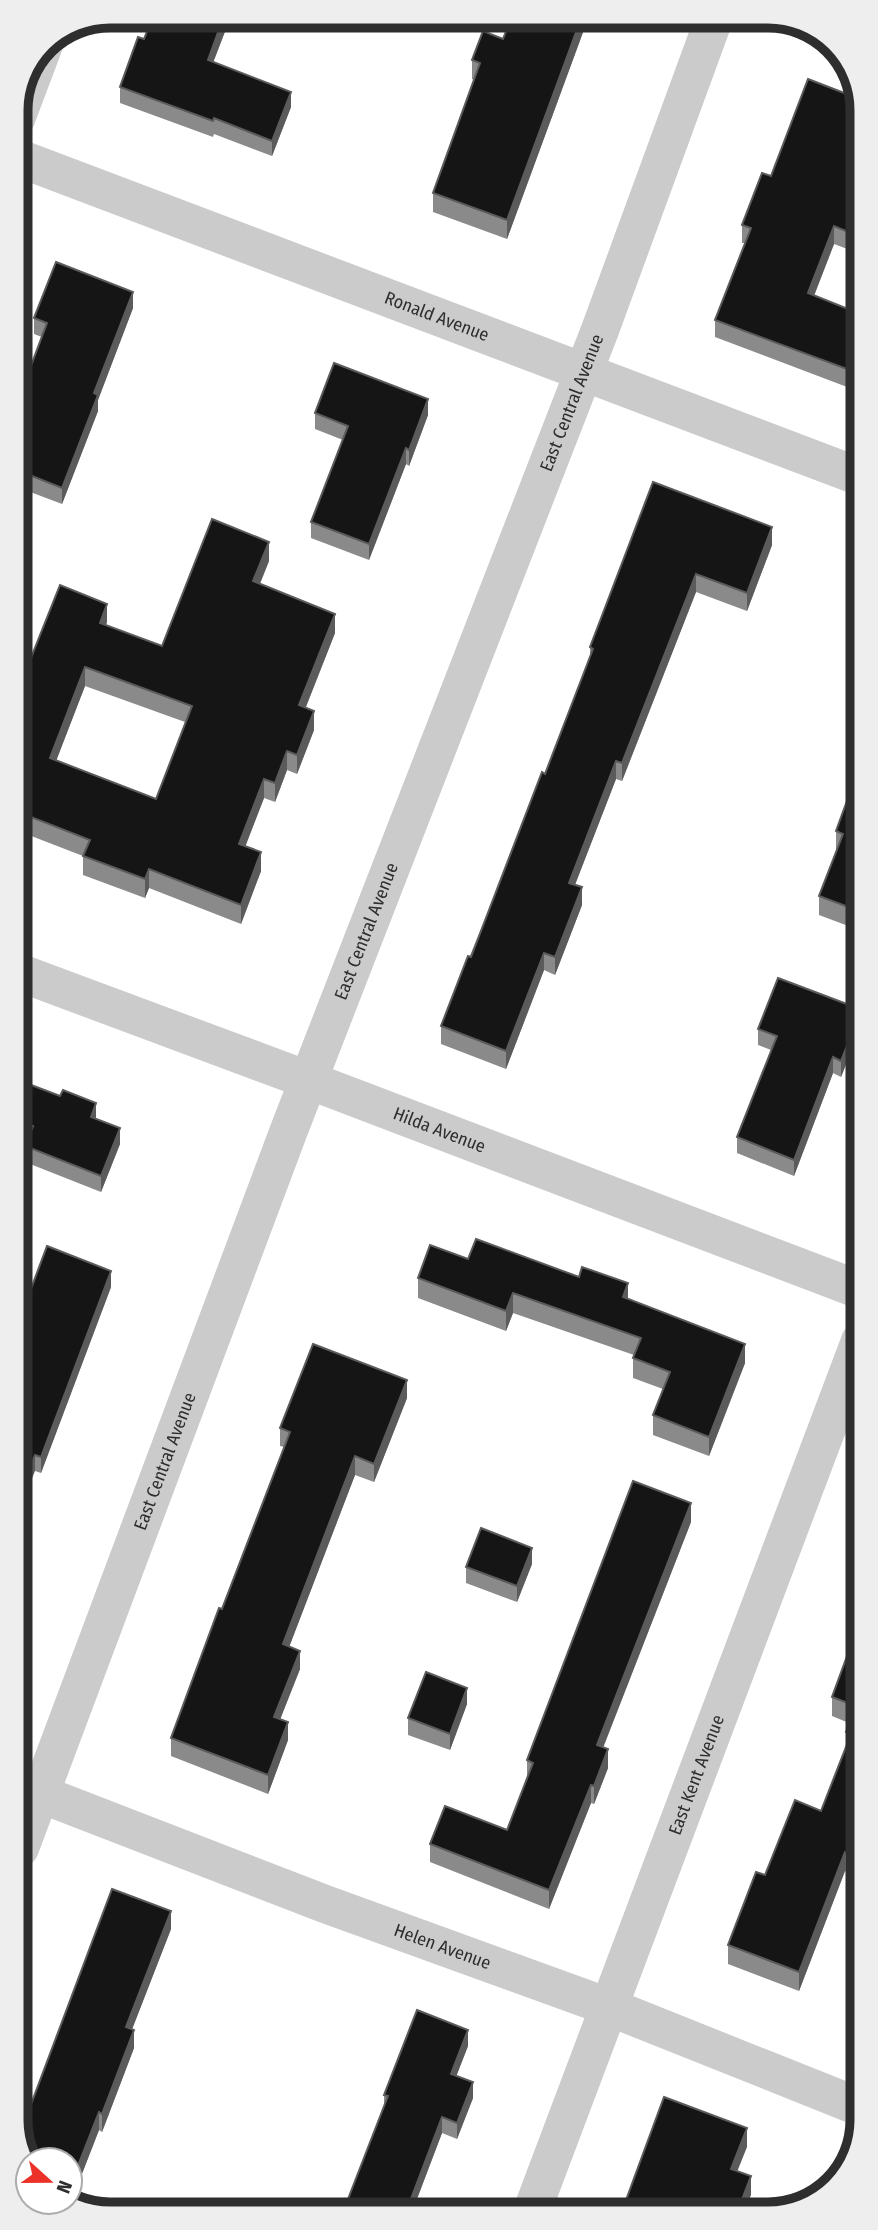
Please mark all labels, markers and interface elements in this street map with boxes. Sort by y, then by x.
street label: Ronald Avenue [382,287,492,346]
street label: East Central Avenue [535,331,608,474]
street label: East Central Avenue [330,859,403,1003]
street label: Hilda Avenue [390,1102,489,1158]
street label: East Central Avenue [129,1389,201,1533]
street label: East Kent Avenue [664,1712,729,1838]
street label: Helen Avenue [391,1919,494,1974]
north arrow [14,2146,84,2216]
text: N [52,2177,77,2196]

